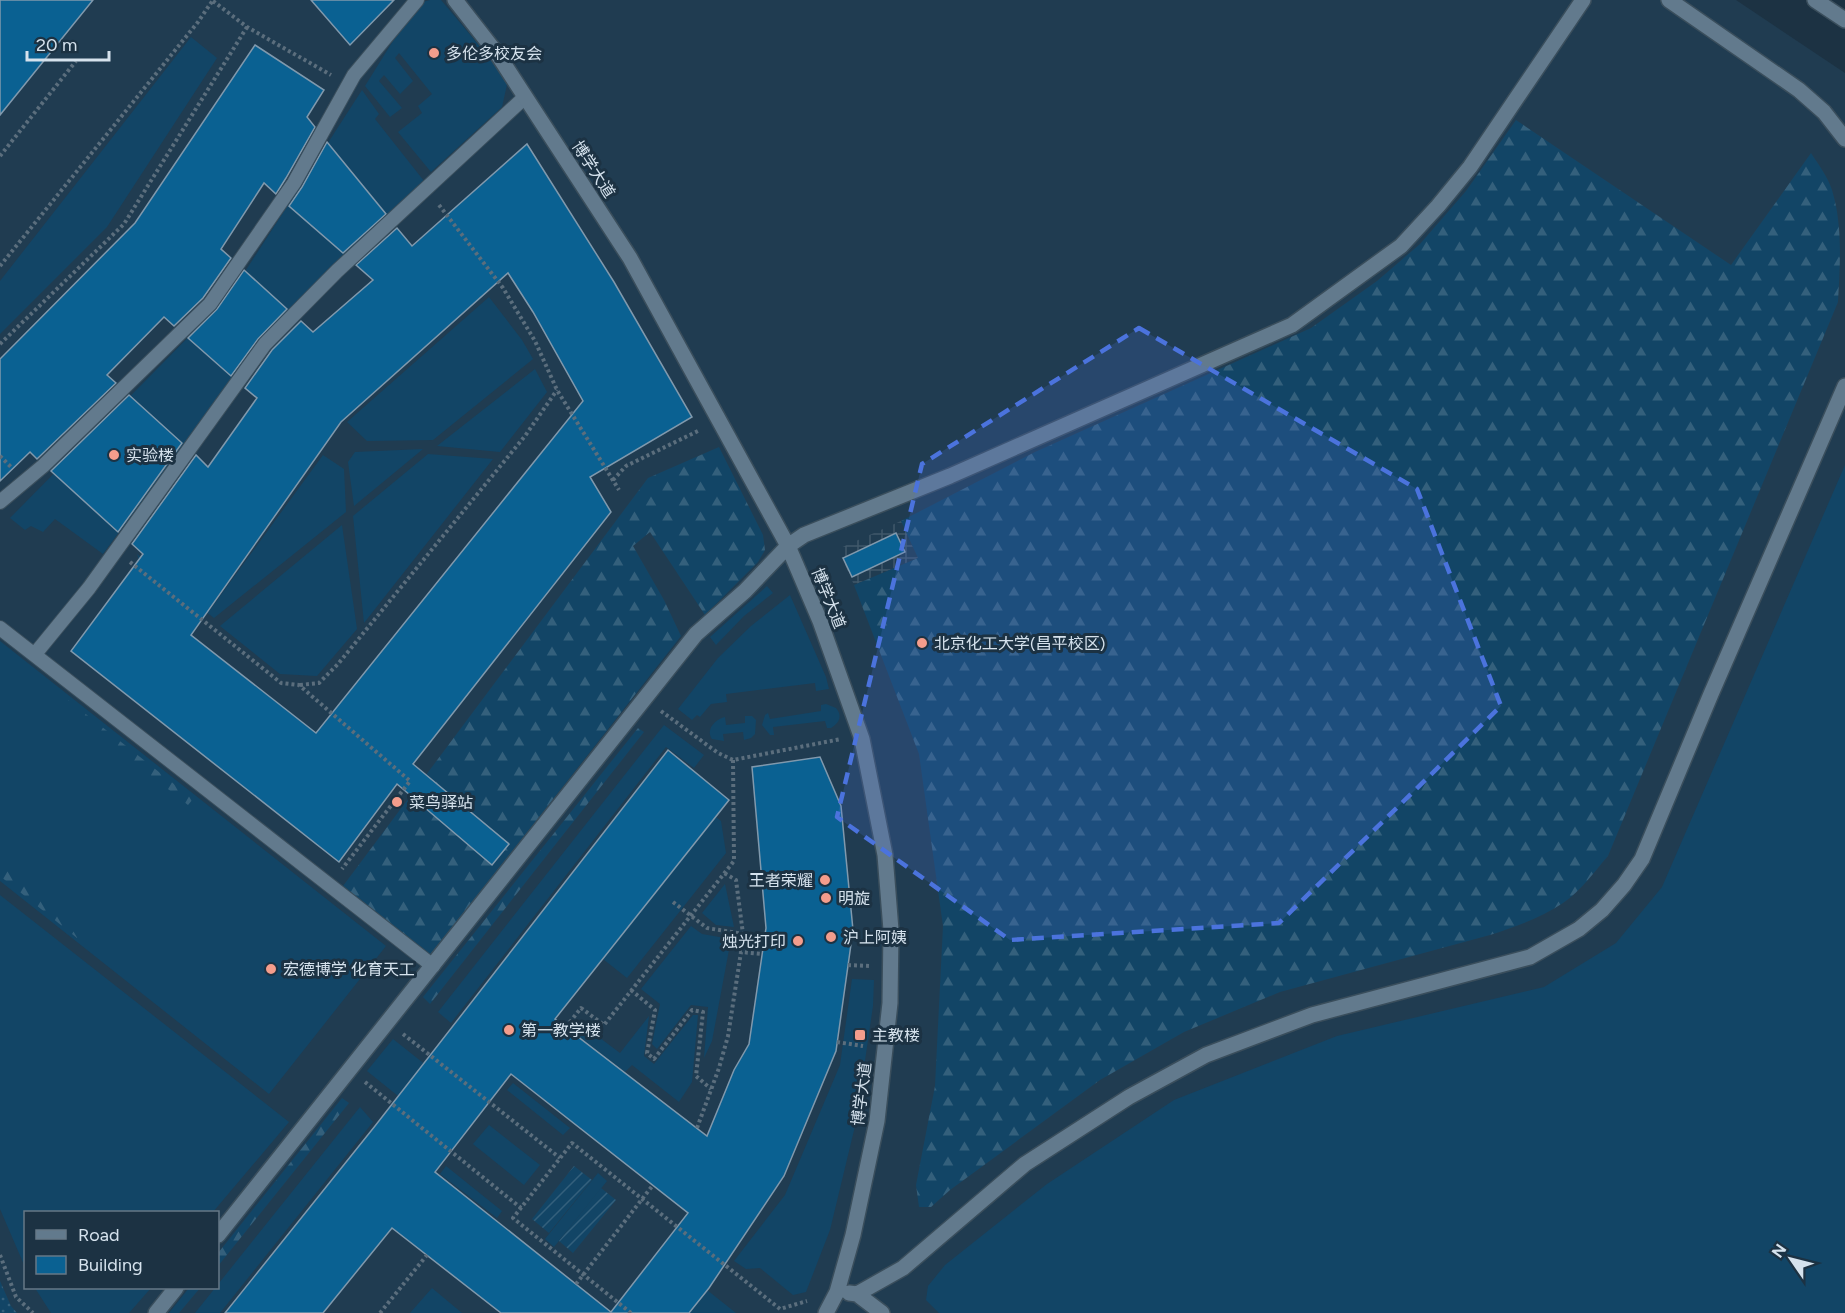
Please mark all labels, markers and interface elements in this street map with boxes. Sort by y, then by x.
scale bar [27,24,110,62]
text: 20 m [36,34,77,56]
place label: 多伦多校友会 [446,44,542,63]
marker: 多伦多校友会 [427,46,441,60]
street label: 博学大道 [568,137,619,201]
place label: 实验楼 [126,446,174,465]
marker: 实验楼 [107,448,121,462]
street label: 博学大道 [808,565,849,631]
place label: 北京化工大学(昌平校区) [934,634,1105,653]
marker: 北京化工大学(昌平校区) [915,636,929,650]
place label: 菜鸟驿站 [409,793,473,812]
marker: 菜鸟驿站 [390,795,404,809]
place label: 王者荣耀 [749,871,813,890]
marker: 王者荣耀 [818,873,832,887]
place label: 明旋 [838,889,870,908]
marker: 明旋 [819,891,833,905]
place label: 沪上阿姨 [843,928,907,947]
marker: 沪上阿姨 [824,930,838,944]
place label: 烛光打印 [722,932,786,951]
marker: 烛光打印 [791,934,805,948]
place label: 宏德博学 化育天工 [283,960,415,979]
marker: 宏德博学 化育天工 [264,962,278,976]
place label: 第一教学楼 [521,1021,601,1040]
marker: 第一教学楼 [502,1023,516,1037]
place label: 主教楼 [872,1026,920,1045]
marker: 主教楼 [853,1028,867,1042]
street label: 博学大道 [848,1061,875,1127]
legend [24,1211,219,1289]
text: Road [78,1224,119,1246]
north arrow [1761,1229,1821,1289]
text: N [1768,1240,1790,1261]
text: Building [78,1254,143,1276]

